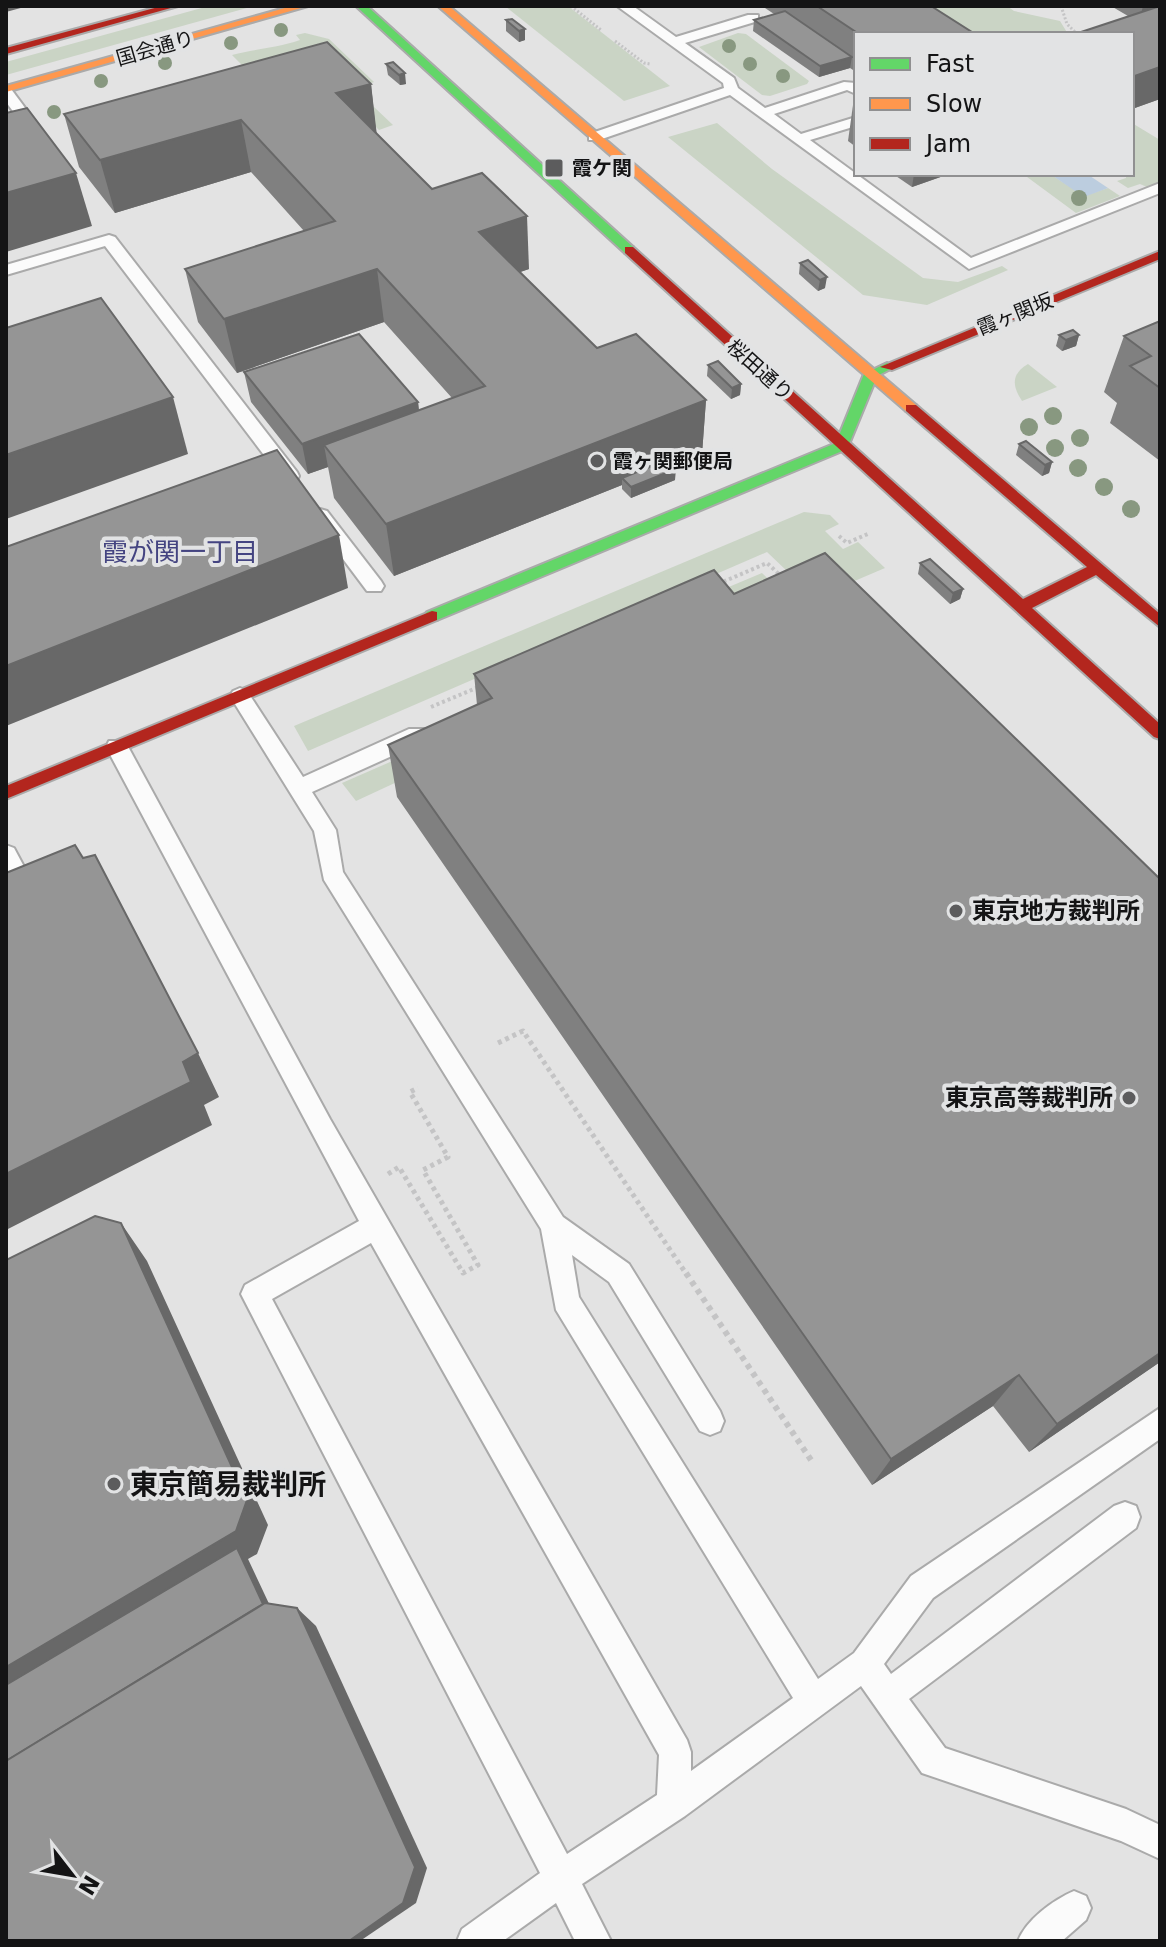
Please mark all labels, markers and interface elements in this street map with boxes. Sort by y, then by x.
street label: 国会通り [113,25,197,71]
legend [854,32,1134,176]
text: Fast [926,50,974,78]
text: Slow [926,90,982,118]
text: Jam [924,130,971,158]
place label: 霞ケ関 [572,156,632,180]
marker: 霞ケ関 [543,157,565,179]
street label: 霞ヶ関坂 [973,288,1057,340]
street label: 桜田通り [722,334,798,406]
place label: 霞ヶ関郵便局 [613,449,733,473]
marker: 霞ヶ関郵便局 [588,452,606,470]
district label: 霞が関一丁目 [102,537,258,567]
place label: 東京地方裁判所 [972,897,1140,925]
marker: 東京地方裁判所 [947,902,965,920]
place label: 東京高等裁判所 [945,1084,1113,1112]
marker: 東京高等裁判所 [1120,1089,1138,1107]
place label: 東京簡易裁判所 [130,1468,326,1501]
marker: 東京簡易裁判所 [105,1475,123,1493]
north arrow [32,1835,112,1915]
text: N [73,1871,104,1899]

